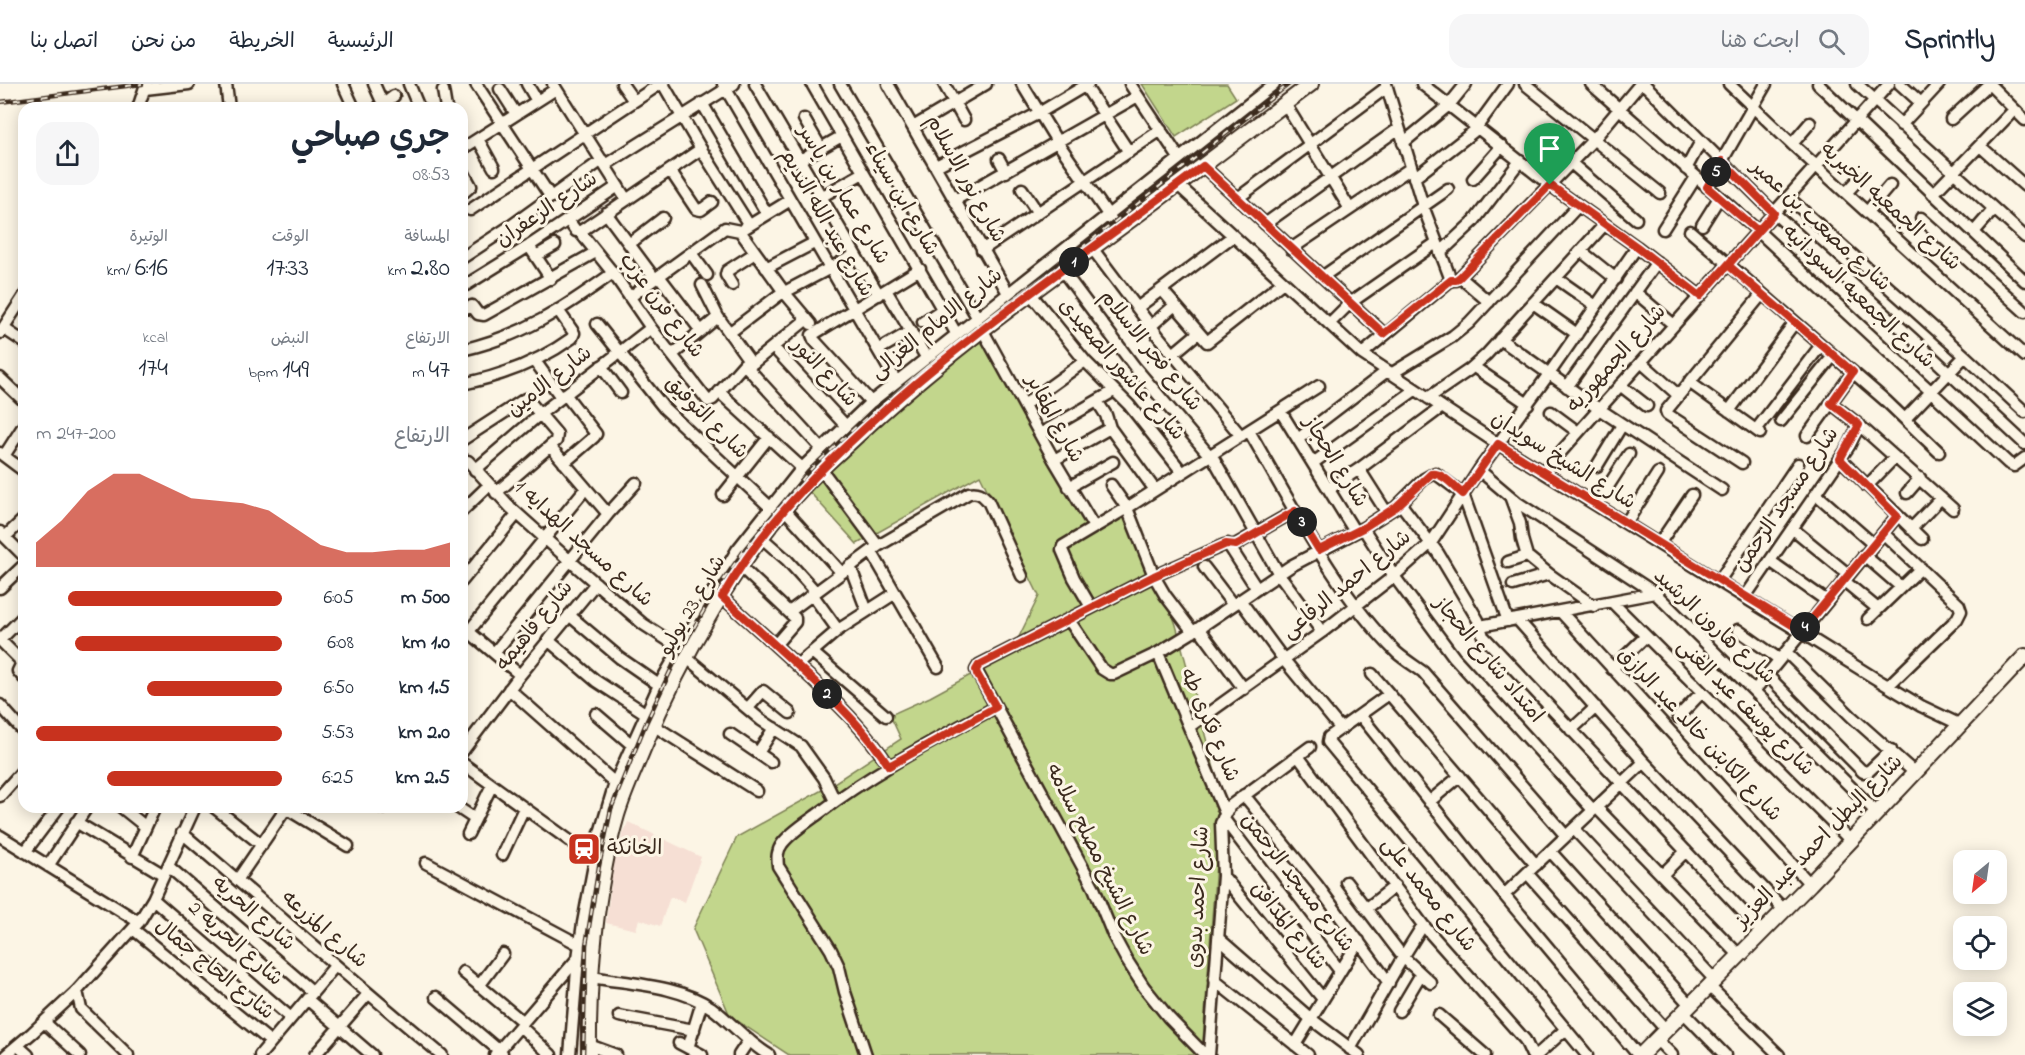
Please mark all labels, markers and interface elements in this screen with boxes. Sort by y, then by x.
search box [1449,14,1869,68]
text: Sprintly [1905,21,1995,62]
icon: search [1815,25,1848,58]
text: ابحث هنا [1721,26,1800,58]
text: اتصل بنا [30,27,98,57]
text: من نحن [131,27,196,57]
text: الخريطة [229,27,295,57]
text: الرئيسية [328,27,394,57]
street label: شارع نور الاسلام [917,110,1013,248]
text: جري صباحي [291,114,450,162]
street label: شارع عمار بن ياسر [788,118,897,271]
button: share [36,122,99,185]
pin [1524,123,1575,185]
icon: arrive [1533,132,1566,165]
street label: شارع الجمعيه الخيريه [1813,135,1967,279]
street label: شارع ابن سيناء [856,137,946,261]
street label: شارع عبد الله النديم [771,143,881,303]
street label: شارع مصعب بن عمير [1742,151,1897,299]
pin: 5 [1701,157,1731,187]
text: 5 [1711,160,1721,184]
text: 08:53 [412,161,450,190]
street label: شارع الزعفران [490,165,604,255]
street label: شارع الجمعيه السودانيه [1775,218,1941,376]
text: الوتيرة [129,225,168,249]
text: الوقت [272,225,309,249]
text: المسافة [404,225,450,249]
street label: شارع فرن عزب [611,247,711,365]
pin: 1 [1059,247,1089,277]
text: 6:16 [135,250,168,288]
text: 17:33 [266,250,309,288]
text: 2.80 [411,250,450,288]
text: 1 [1071,250,1077,274]
text: /km [106,259,135,283]
text: km [387,259,411,283]
street label: شارع الامام الغزالى [864,261,1010,387]
street label: شارع فجر الاسلام [1091,284,1209,418]
street label: شارع عاشور الصعيدى [1051,292,1191,448]
street label: شارع الجمهوريه [1560,298,1674,420]
text: kcal [143,326,168,350]
text: النبض [271,327,309,351]
text: الارتفاع [405,327,450,351]
street label: شارع النور [783,330,864,414]
street label: شارع الامين [501,339,599,425]
text: 174 [138,350,168,388]
text: 149 [282,352,309,390]
text: 47 [429,352,450,390]
text: bpm [249,361,282,385]
text: m [412,361,429,385]
street label: شارع المقابر [1016,368,1091,469]
street label: شارع التوفيق [657,369,755,467]
street label: شارع الشيخ سويدان [1485,404,1641,518]
street label: شارع الحجاز [1294,409,1375,514]
text: 200–247 m [36,420,116,449]
street label: شارع مسجد الرحمن [1727,421,1847,579]
text: الارتفاع [394,423,450,452]
street label: شارع مسجد الهدايه 1 [507,473,659,615]
pin: 3 [1287,507,1317,537]
text: 3 [1299,510,1305,534]
street label: شارع احمد الرفاعى [1276,523,1418,647]
street label: شارع 23 يوليو [651,550,734,663]
street label: شارع هارون الرشيد [1646,562,1782,692]
street label: شارع فاهيمه [489,574,581,678]
text: 6:05 [323,584,354,613]
text: 500 m [401,584,450,613]
street label: امتداد شارع الحجاز [1425,588,1550,730]
pin: 4 [1790,612,1820,642]
text: 4 [1802,615,1808,639]
text: 6:08 [327,629,354,658]
text: 1.0 km [402,629,450,658]
street label: شارع يوسف عبد الغنى [1669,632,1821,784]
street label: شارع الكابتن خالد عبد الرازق [1610,641,1788,829]
street label: شارع فكرى طه [1171,663,1247,787]
text: 6:50 [323,674,354,703]
text: 1.5 km [399,674,450,703]
pin: 2 [812,679,842,709]
text: 2 [823,682,831,706]
text: 5:53 [321,719,354,748]
text: 2.0 km [398,719,450,748]
street label: شارع البطل احمد عبد العزيز [1726,748,1910,937]
street label: شارع الشيخ مصلح سلامه [1037,759,1161,961]
text: 6:25 [322,764,354,793]
text: 2.5 km [395,764,450,793]
street label: شارع مسجد الرحمن [1233,807,1361,959]
street label: شارع احمد بدوى [1180,825,1218,969]
station icon: الخانكة [566,831,602,867]
street label: شارع محمد على [1373,831,1483,959]
place label: الخانكة [607,834,662,864]
north arrow [1953,850,2007,904]
map controls [1953,850,2007,1036]
street label: شارع الحريه [205,869,301,959]
street label: شارع المدافن [1243,875,1333,977]
street label: شارع المزرعه [274,884,374,976]
street label: شارع الحريه 2 [181,894,289,994]
street label: شارع الحاج جمال [148,912,280,1028]
button: locate [1953,916,2007,970]
button: layers [1953,982,2007,1036]

